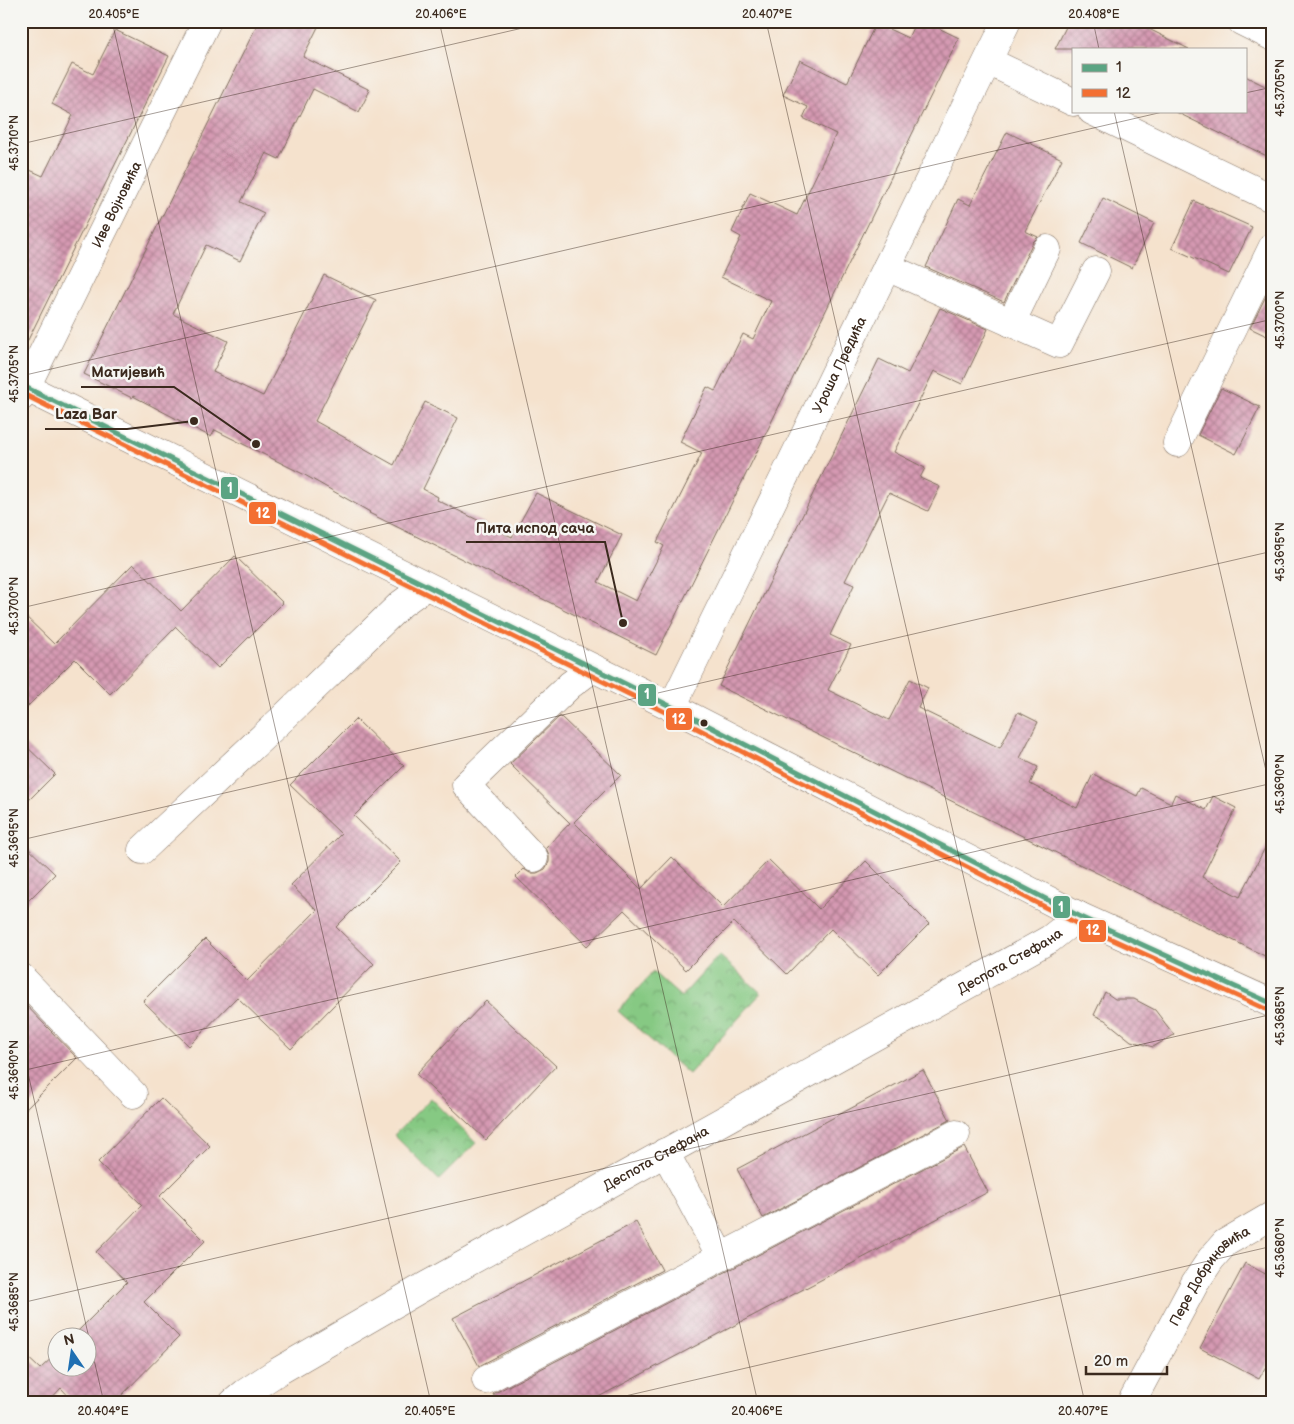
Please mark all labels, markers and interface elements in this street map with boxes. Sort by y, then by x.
text: 20.405°E [88,7,140,22]
text: 20.406°E [415,7,467,22]
text: 20.407°E [742,7,792,22]
text: 20.408°E [1068,7,1120,22]
legend [1072,48,1246,112]
text: 1 [1116,58,1122,77]
text: 45.3705°N [1273,59,1288,117]
text: 12 [1116,84,1131,103]
text: 45.3710°N [7,115,22,171]
street label: Иве Војновића [88,158,145,250]
text: 45.3700°N [1273,291,1288,349]
street label: Уроша Предића [809,313,870,416]
text: 45.3705°N [7,345,22,403]
callout: Матијевић [81,357,174,387]
text: Матијевић [91,363,165,382]
callout: Laza Bar [45,399,127,429]
text: Laza Bar [55,405,118,424]
line badge: 1 [220,476,239,500]
text: 1 [227,480,233,497]
line badge: 12 [248,501,277,525]
text: 12 [256,505,271,522]
callout: Пита испод сача [466,512,605,542]
text: Пита испод сача [476,519,594,538]
text: 45.3695°N [1273,522,1288,582]
text: 45.3700°N [7,577,22,635]
line badge: 1 [637,683,657,707]
text: 1 [644,686,650,703]
line badge: 12 [665,707,693,731]
text: 12 [672,711,687,728]
unlabelled marker [699,718,709,728]
text: 45.3690°N [1273,754,1288,814]
text: 45.3695°N [7,808,22,868]
line badge: 1 [1052,895,1071,919]
text: 1 [1058,899,1064,916]
line badge: 12 [1078,919,1107,943]
text: 12 [1086,922,1101,939]
street label: Деспота Стефана [954,924,1066,997]
text: 45.3685°N [1273,986,1288,1046]
text: 45.3690°N [7,1040,22,1100]
street label: Деспота Стефана [600,1122,712,1194]
text: 45.3680°N [1273,1218,1288,1278]
street label: Пере Добриновића [1165,1222,1253,1329]
text: 45.3685°N [7,1272,22,1332]
north arrow [48,1326,98,1376]
text: N [62,1330,76,1349]
scale bar [1086,1344,1168,1376]
text: 20 m [1094,1352,1128,1371]
text: 20.404°E [77,1404,129,1419]
text: 20.405°E [404,1404,456,1419]
text: 20.406°E [731,1404,783,1419]
text: 20.407°E [1058,1404,1108,1419]

